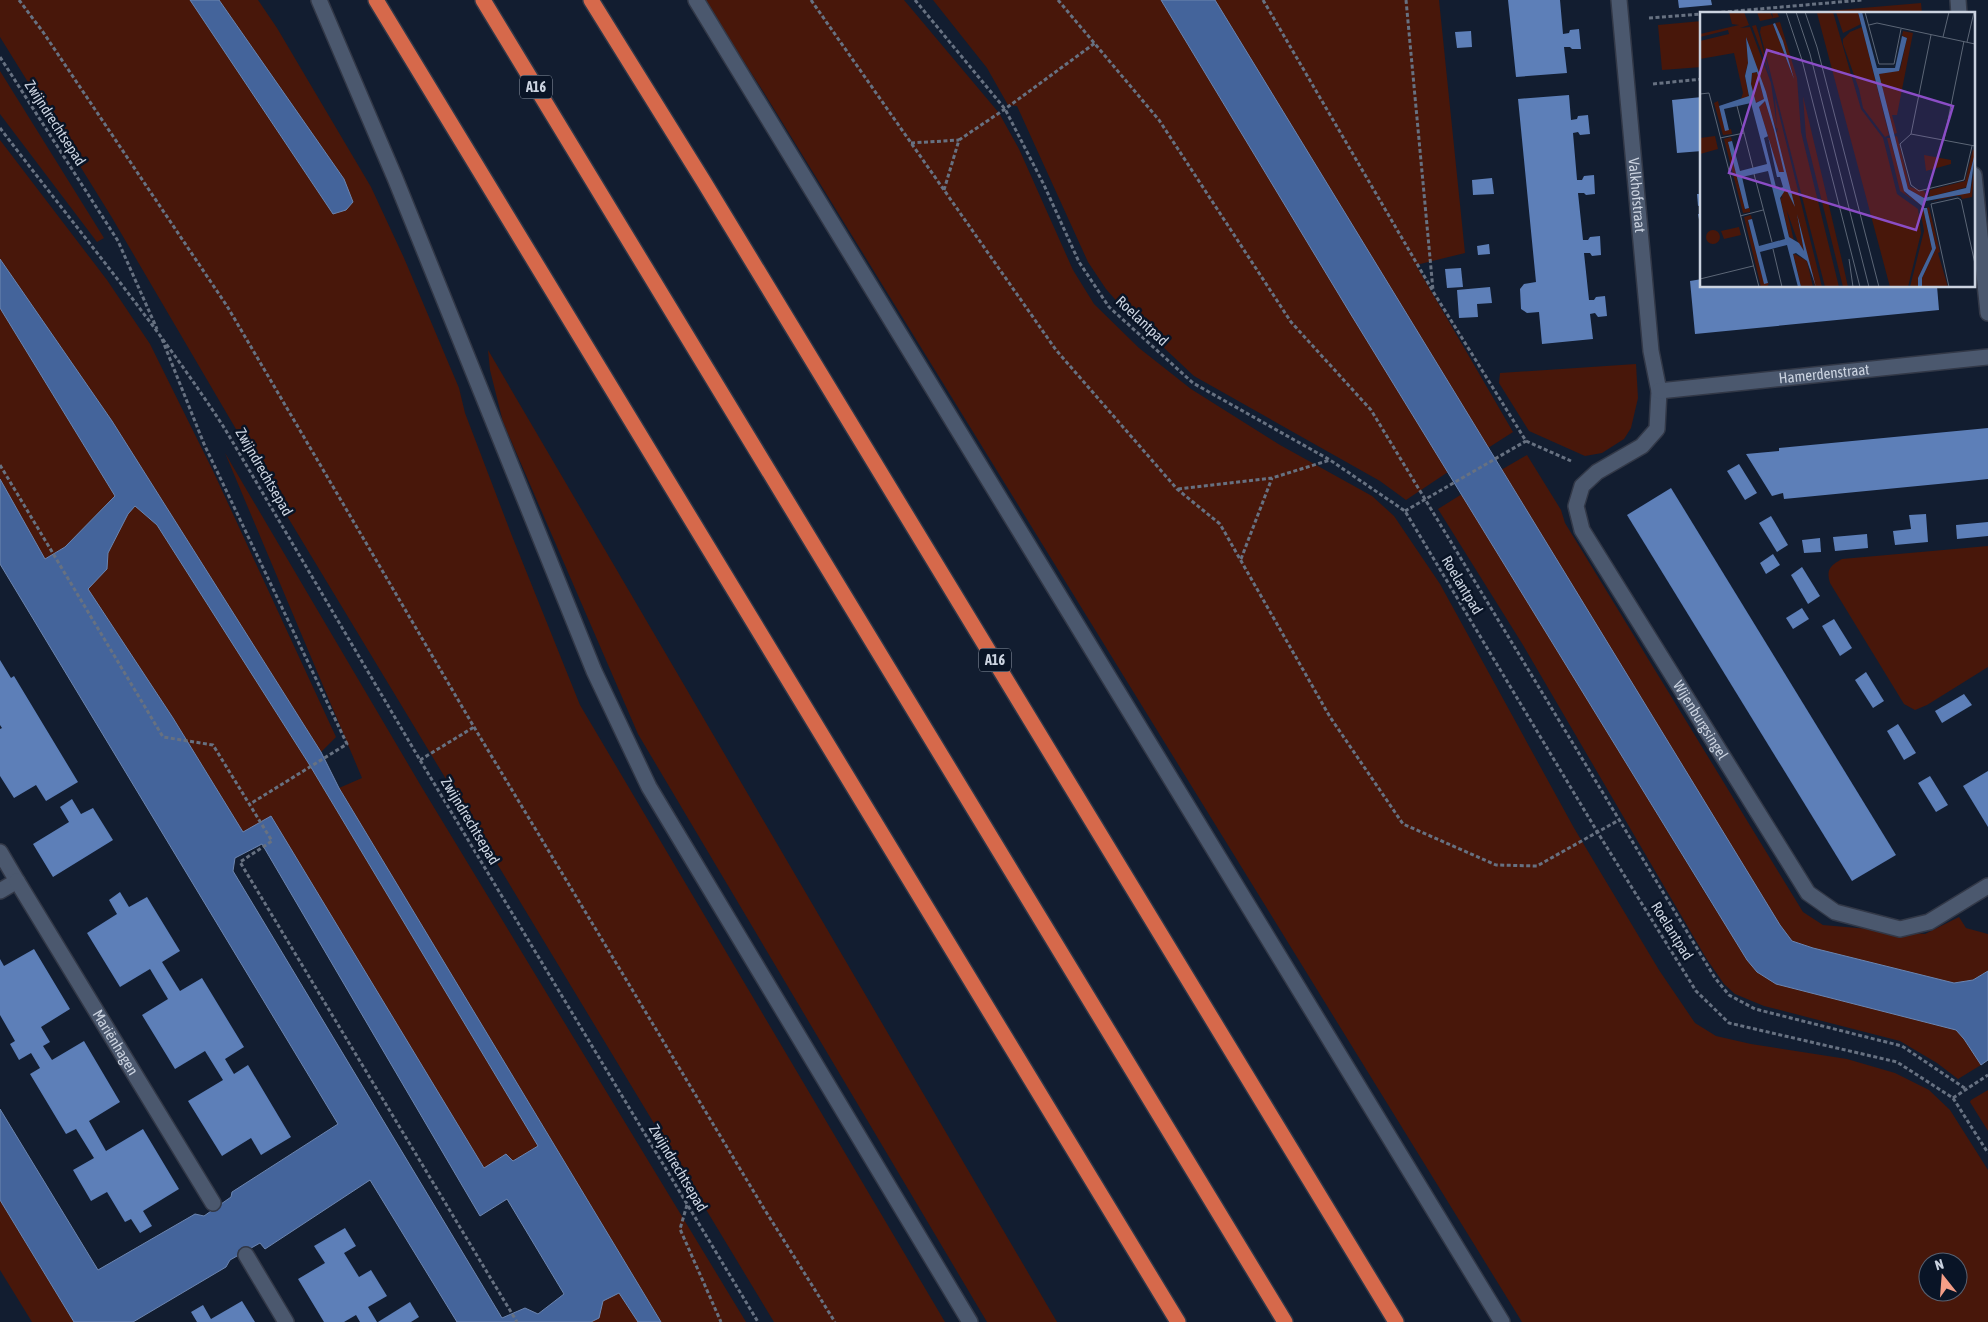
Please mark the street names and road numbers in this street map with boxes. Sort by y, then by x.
road number: A16 [520,75,552,98]
street label: Zwijndrechtsepad [21,77,89,169]
street label: Valkhofstraat [1625,157,1649,233]
street label: Roelantpad [1113,292,1172,349]
street label: Hamerdenstraat [1778,360,1870,387]
street label: Zwijndrechtsepad [232,425,296,519]
street label: Roelantpad [1438,552,1486,617]
road number: A16 [979,648,1011,672]
street label: Wijenburgsingel [1670,677,1732,762]
street label: Zwijndrechtsepad [438,774,503,867]
street label: Roelantpad [1648,899,1697,963]
street label: Mariënhagen [89,1006,142,1078]
street label: Zwijndrechtsepad [646,1121,711,1214]

